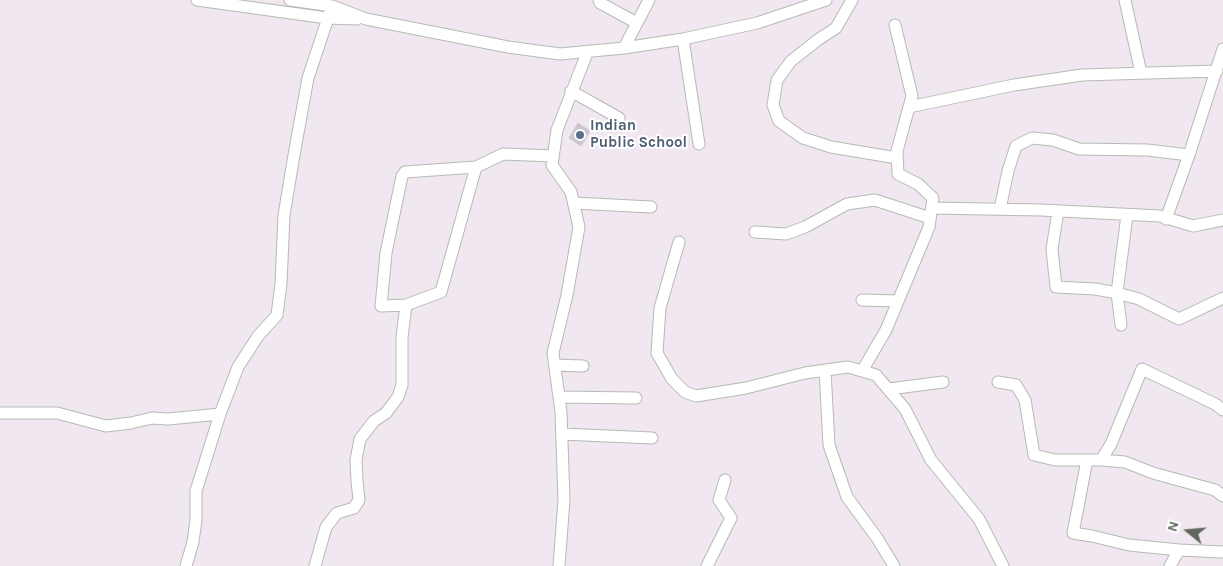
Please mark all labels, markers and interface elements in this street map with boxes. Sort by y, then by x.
place label: Indian Public School [590,117,687,152]
marker: Indian Public School [574,129,586,141]
north arrow [1163,506,1213,556]
text: N [1164,519,1183,534]

